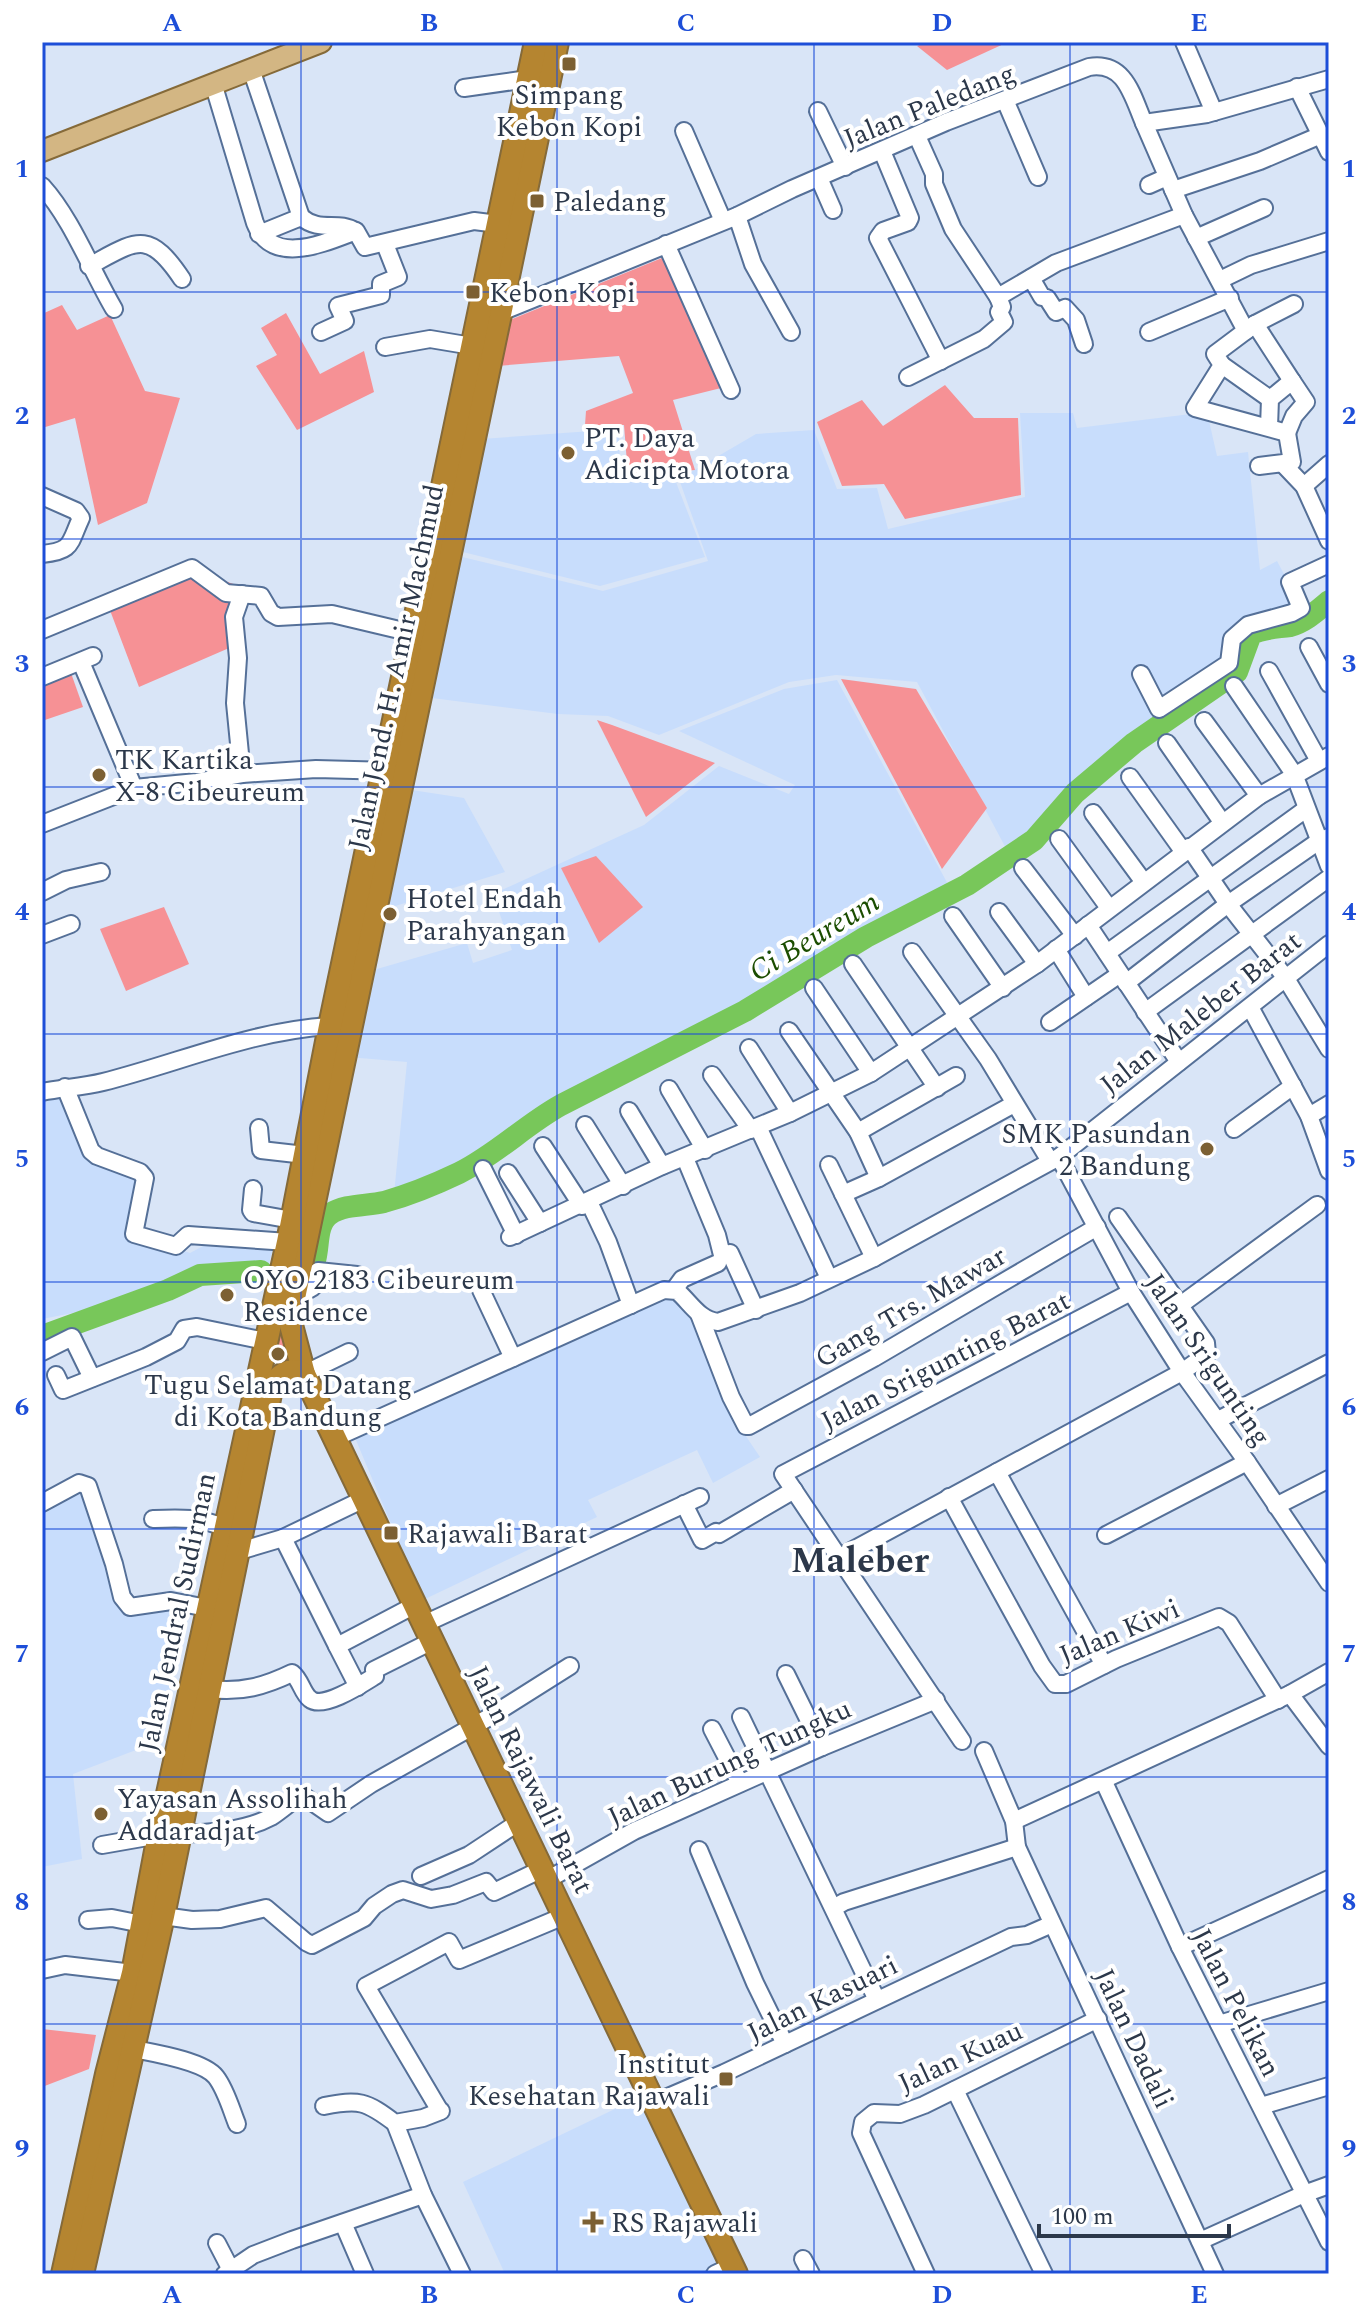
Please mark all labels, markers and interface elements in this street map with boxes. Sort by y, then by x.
text: A [162,3,182,43]
text: B [420,3,438,43]
text: C [677,3,695,43]
text: D [932,3,952,43]
text: E [1190,3,1208,43]
street label: Jalan Paledang [837,52,1022,160]
marker: Simpang Kebon Kopi [560,55,578,73]
place label: Simpang Kebon Kopi [496,74,642,149]
text: 1 [15,149,29,189]
text: 1 [1342,149,1356,189]
place label: Paledang [553,181,666,224]
marker: Paledang [528,192,546,210]
place label: Kebon Kopi [489,272,636,315]
marker: Kebon Kopi [464,283,482,301]
text: 2 [15,396,29,436]
text: 2 [1342,396,1356,436]
place label: PT. Daya Adicipta Motora [584,417,790,492]
marker: PT. Daya Adicipta Motora [559,444,577,462]
street label: Jalan Jend. H. Amir Machmud [337,480,456,854]
text: 3 [15,644,29,684]
text: 3 [1342,644,1356,684]
place label: TK Kartika X-8 Cibeureum [115,739,305,814]
marker: TK Kartika X-8 Cibeureum [90,766,108,784]
place label: Hotel Endah Parahyangan [406,878,566,953]
water label: Ci Beureum [740,880,889,994]
text: 4 [15,892,30,932]
text: 4 [1342,892,1357,932]
marker: Hotel Endah Parahyangan [381,905,399,923]
street label: Jalan Maleber Barat [1091,921,1311,1106]
place label: SMK Pasundan 2 Bandung [1001,1113,1191,1188]
text: 5 [15,1139,29,1179]
text: 5 [1342,1139,1356,1179]
marker: SMK Pasundan 2 Bandung [1198,1140,1216,1158]
street label: Gang Trs. Mawar [807,1235,1015,1380]
place label: OYO 2183 Cibeureum Residence [243,1259,515,1334]
street label: Jalan Srigunting [1134,1264,1282,1455]
street label: Jalan Srigunting Barat [813,1280,1078,1443]
marker: OYO 2183 Cibeureum Residence [218,1286,236,1304]
marker: Tugu Selamat Datang di Kota Bandung [269,1345,287,1363]
place label: Tugu Selamat Datang di Kota Bandung [144,1364,412,1439]
text: 6 [15,1387,29,1427]
text: 6 [1342,1387,1356,1427]
street label: Jalan Jendral Sudirman [127,1468,228,1756]
place label: Rajawali Barat [407,1513,588,1556]
marker: Rajawali Barat [382,1524,400,1542]
district label: Maleber [791,1534,930,1589]
street label: Jalan Kiwi [1053,1588,1187,1677]
text: 7 [15,1634,29,1674]
text: 7 [1342,1634,1356,1674]
street label: Jalan Rajawali Barat [457,1658,605,1901]
street label: Jalan Burung Tungku [601,1688,859,1839]
place label: Yayasan Assolihah Addaradjat [117,1778,348,1853]
marker: Yayasan Assolihah Addaradjat [92,1805,110,1823]
text: 8 [15,1882,29,1922]
text: 8 [1342,1882,1356,1922]
street label: Jalan Pelikan [1180,1921,1292,2085]
street label: Jalan Kasuari [740,1944,906,2055]
street label: Jalan Dadali [1082,1961,1185,2116]
street label: Jalan Kuau [891,2010,1030,2105]
place label: Institut Kesehatan Rajawali [468,2043,710,2118]
marker: Institut Kesehatan Rajawali [717,2070,735,2088]
text: 9 [15,2129,29,2169]
text: 9 [1342,2129,1356,2169]
scale bar [1039,2188,1229,2238]
text: 100 m [1051,2199,1114,2235]
place label: RS Rajawali [611,2202,758,2245]
marker: RS Rajawali [582,2211,604,2233]
text: A [162,2275,182,2315]
text: B [420,2275,438,2315]
text: C [677,2275,695,2315]
text: D [932,2275,952,2315]
text: E [1190,2275,1208,2315]

